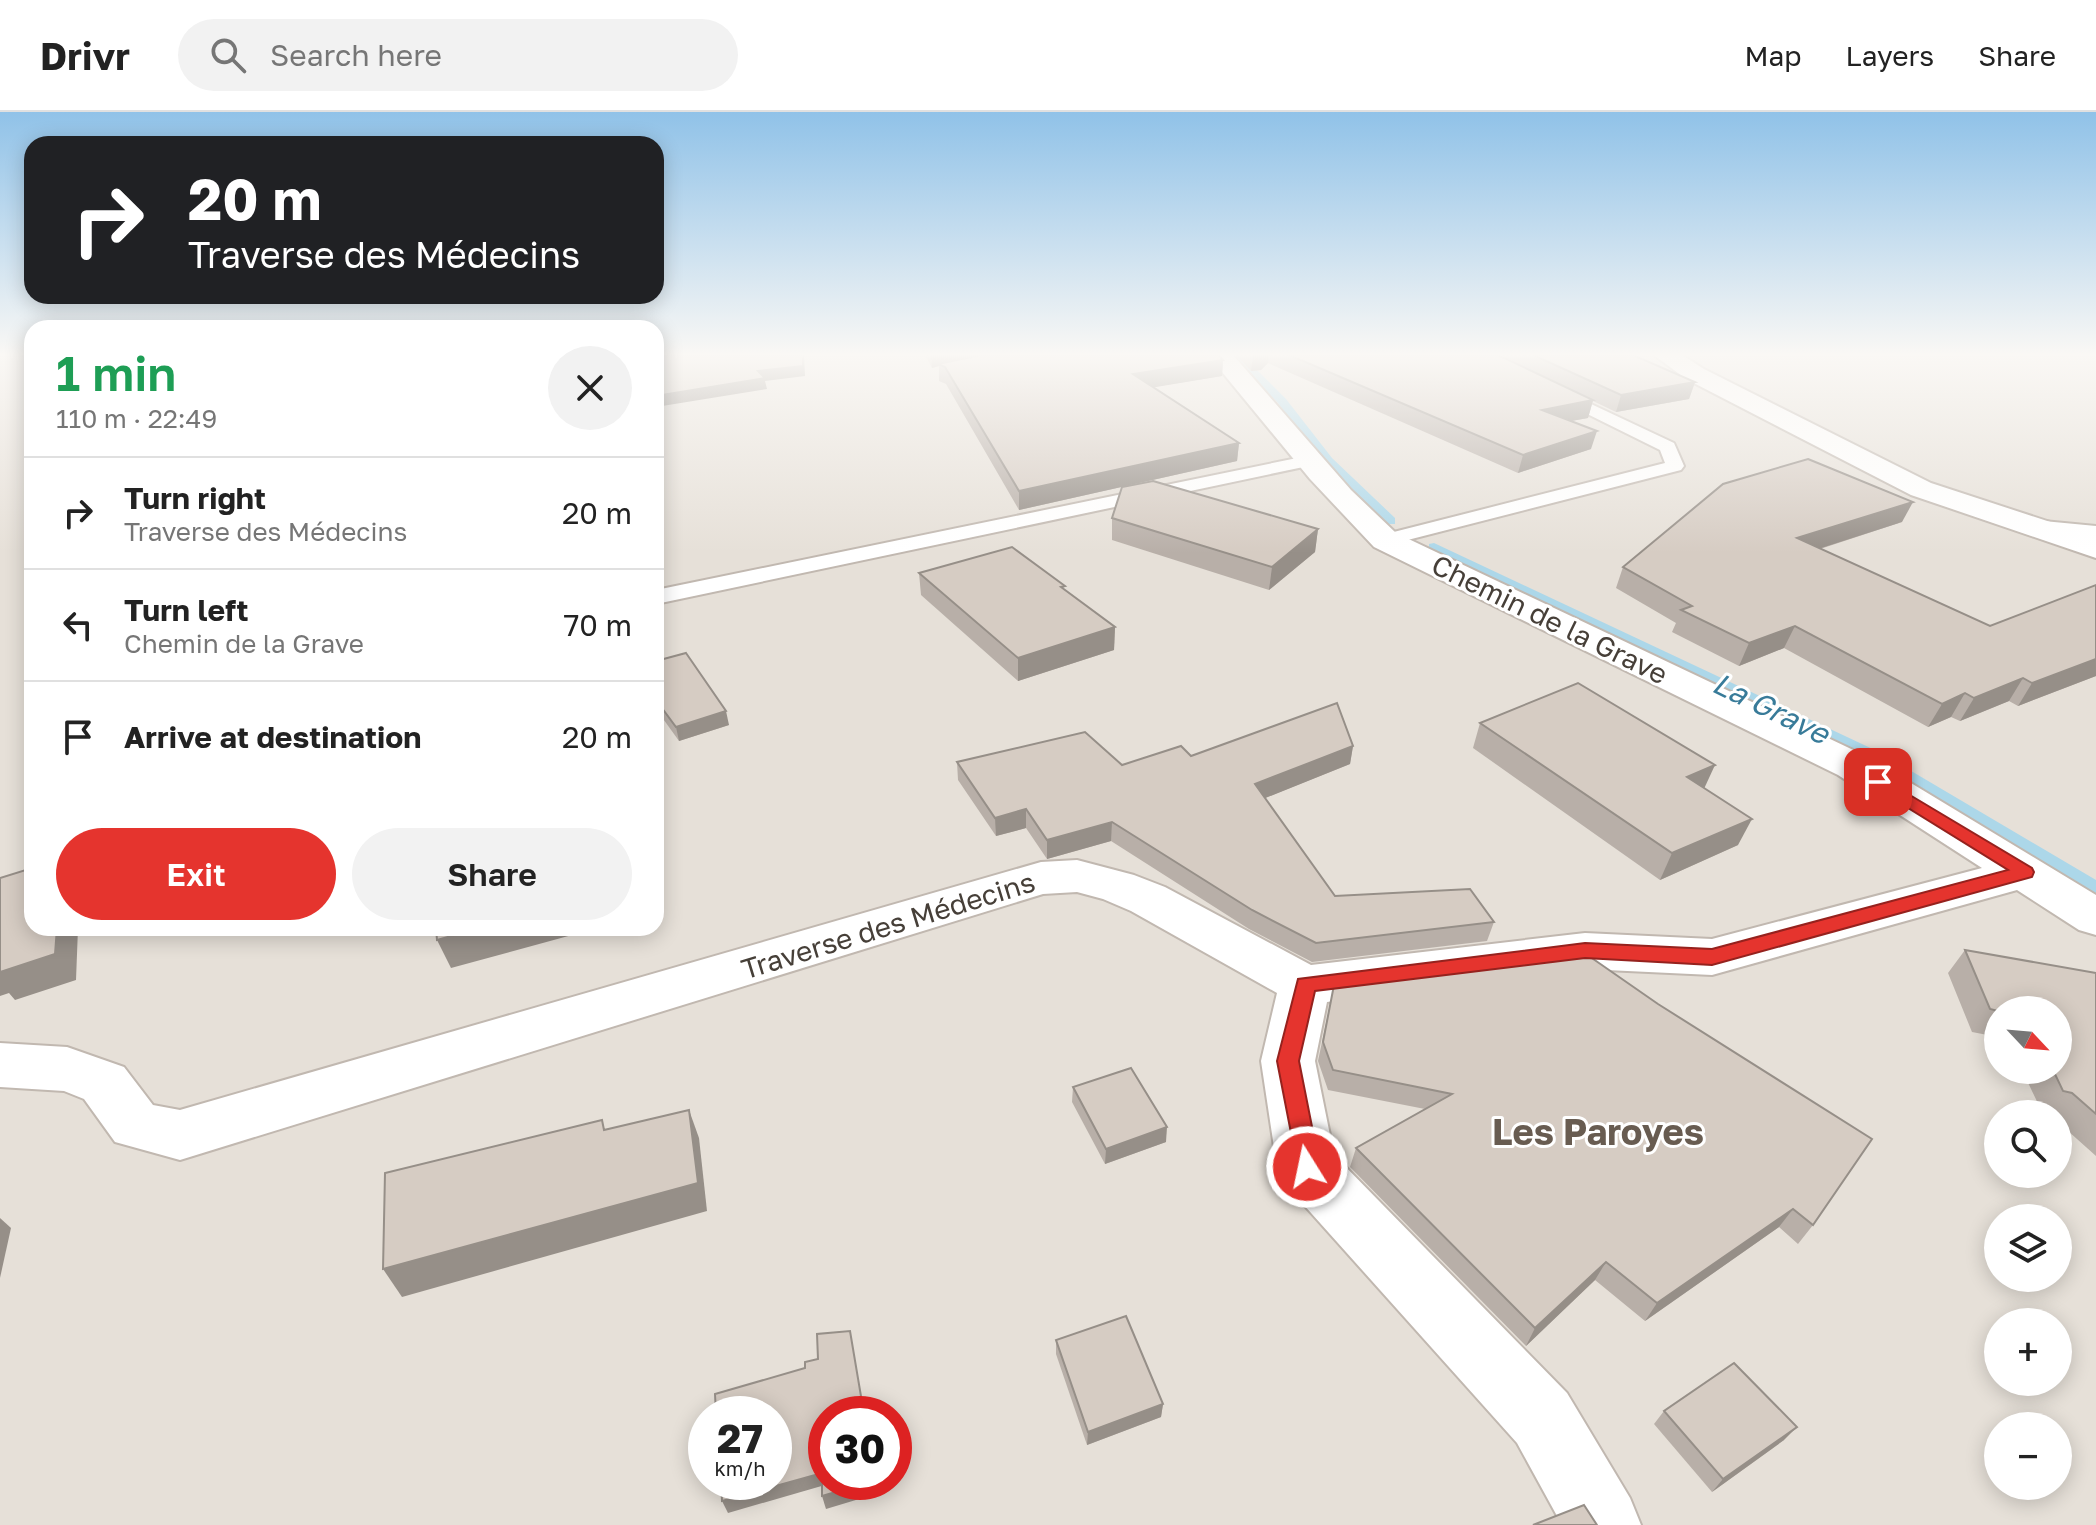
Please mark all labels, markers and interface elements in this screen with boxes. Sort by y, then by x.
search box [178,19,738,91]
text: Drivr [40,33,130,78]
icon: search [206,33,250,77]
text: Search here [270,37,442,73]
text: Map [1744,39,1802,72]
text: Layers [1846,39,1934,72]
text: Share [1978,39,2056,72]
text: 20 m [188,165,322,232]
icon: right [56,168,160,272]
text: Traverse des Médecins [188,233,580,276]
text: 1 min [56,344,176,402]
button: close [548,346,632,430]
text: 110 m · 22:49 [56,403,217,434]
text: Turn right [124,480,266,516]
icon: right [56,491,100,535]
text: 20 m [562,495,632,531]
text: Traverse des Médecins [124,516,407,547]
street label: Chemin de la Grave [1427,548,1673,690]
text: Turn left [124,592,249,628]
icon: left [56,603,100,647]
text: 70 m [563,607,632,643]
text: Chemin de la Grave [124,628,364,659]
water label: La Grave [1707,665,1837,753]
icon: arrive [56,715,100,759]
text: Arrive at destination [124,719,421,755]
text: 20 m [562,719,632,755]
pin [1844,748,1912,816]
icon: arrive [1856,760,1900,804]
button: Exit [56,828,336,920]
button: Share [352,828,632,920]
street label: Traverse des Médecins [737,865,1039,985]
north arrow [1984,996,2072,1084]
map controls [1984,996,2072,1500]
button: search [1984,1100,2072,1188]
district label: Les Paroyes [1492,1110,1704,1153]
position arrow [1265,1125,1349,1209]
button: layers [1984,1204,2072,1292]
button: + [1984,1308,2072,1396]
speed limit sign: 30 [808,1396,912,1500]
button: − [1984,1412,2072,1500]
text: 27 [717,1414,763,1462]
text: km/h [715,1456,765,1480]

